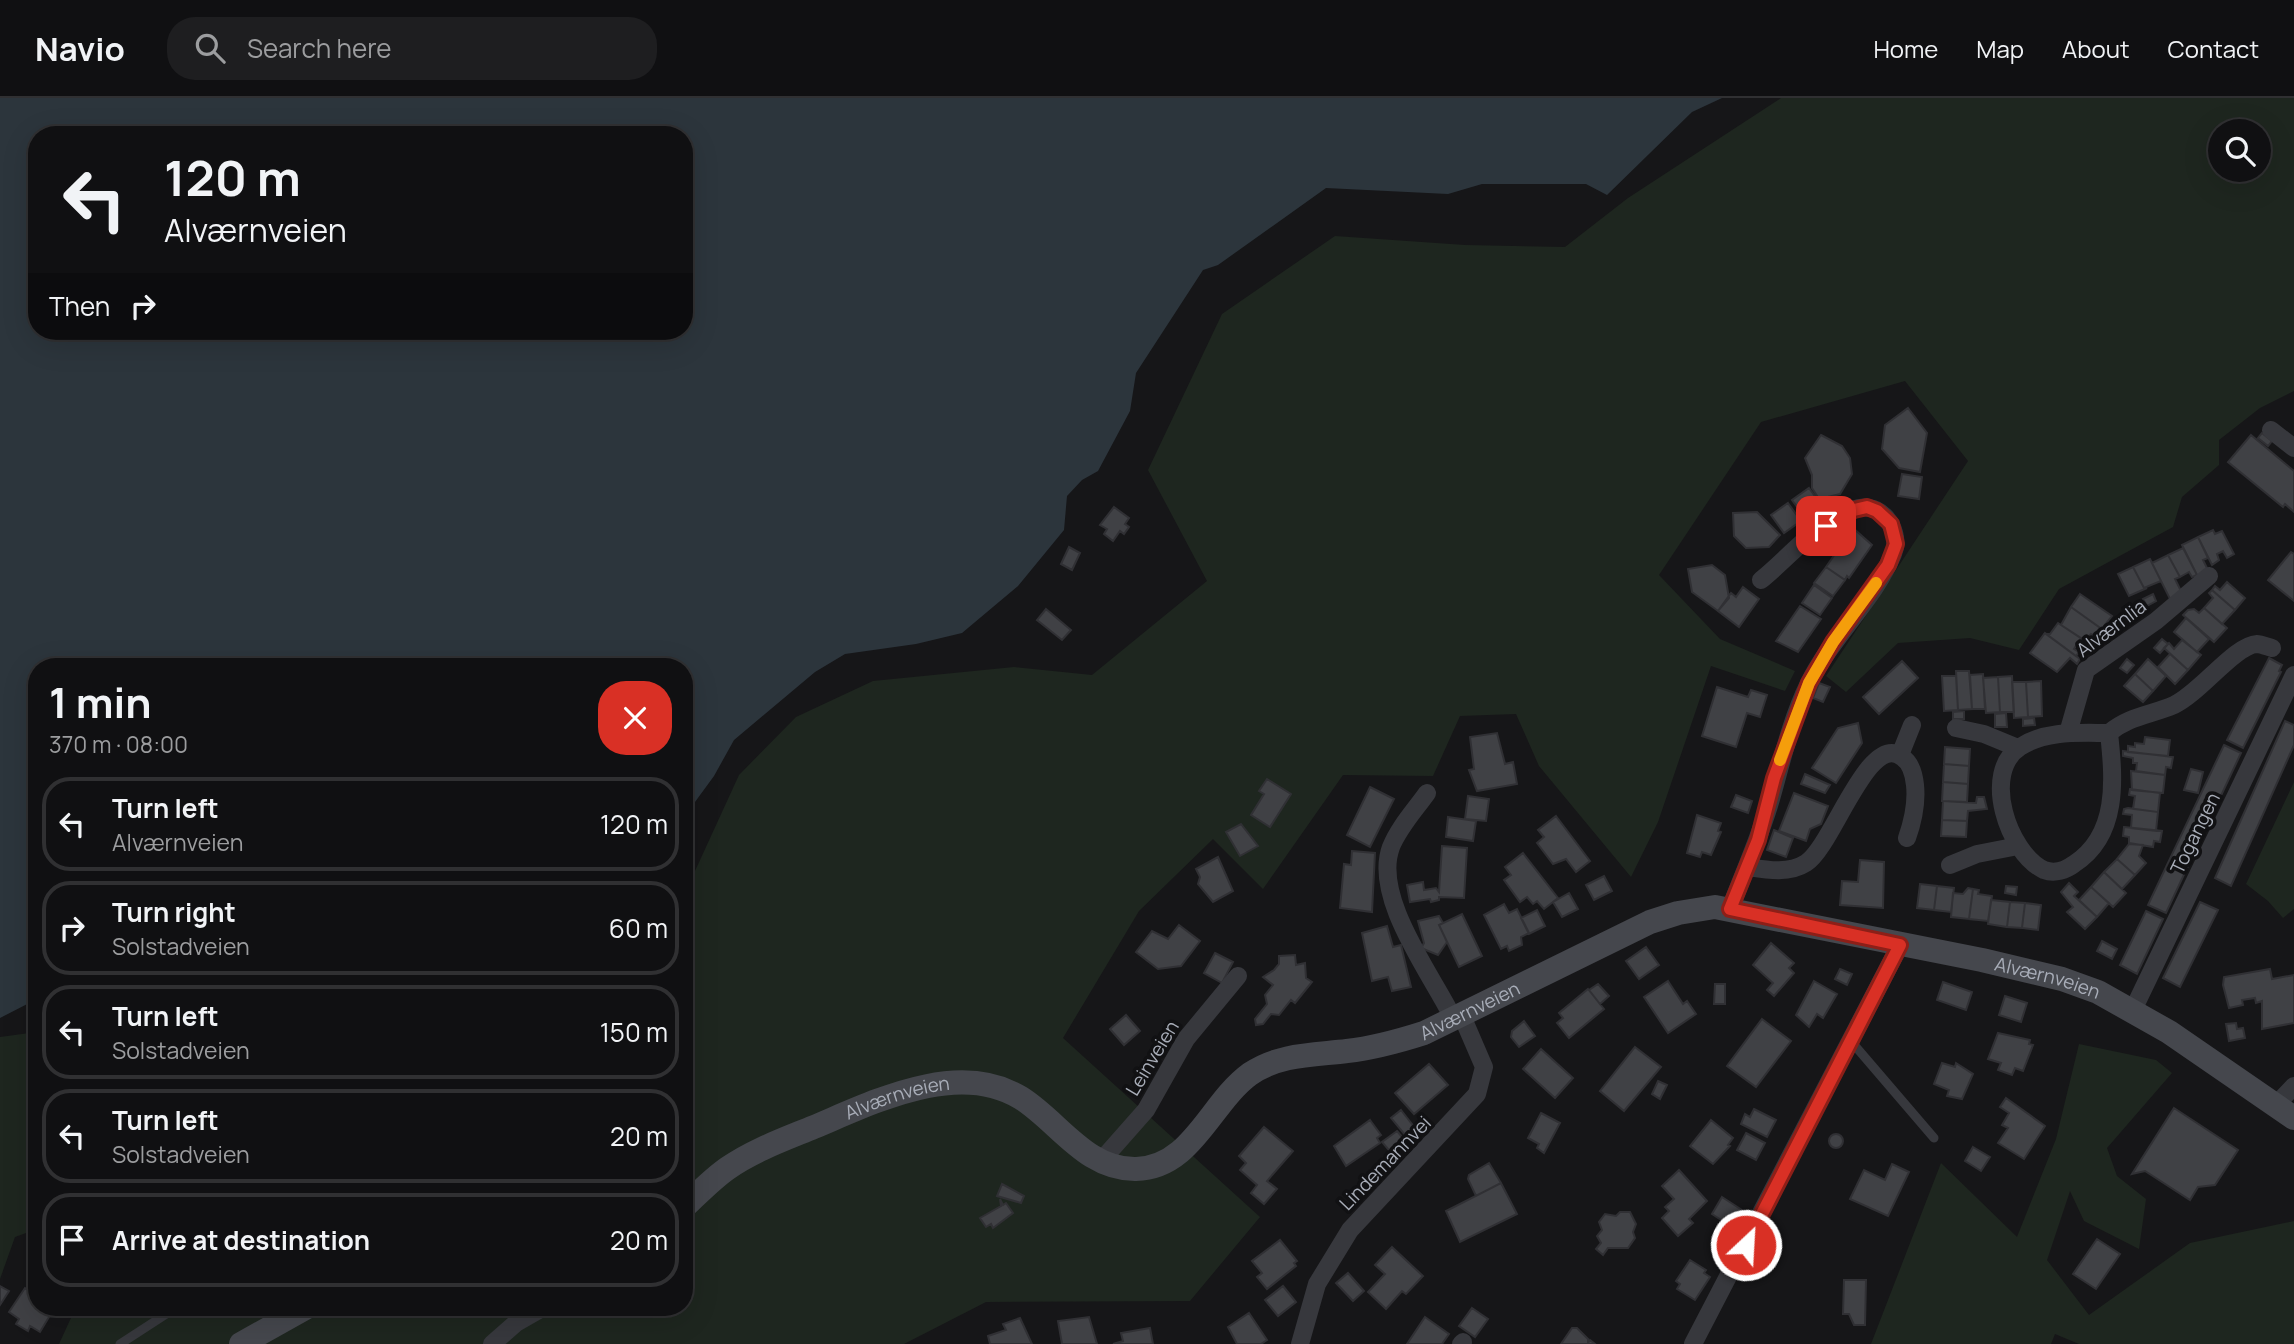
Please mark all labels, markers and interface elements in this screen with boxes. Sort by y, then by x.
search box [167,17,657,80]
text: Navio [35,26,125,71]
icon: search [191,29,229,67]
text: Search here [247,30,391,66]
text: Home [1873,32,1938,65]
text: Map [1976,32,2024,65]
text: About [2062,32,2130,65]
text: Contact [2168,32,2259,65]
map controls [2208,119,2271,182]
button: search [2208,119,2271,182]
text: 120 m [164,144,301,211]
icon: left [49,154,140,245]
text: Alværnveien [164,208,347,252]
icon: right [124,287,162,325]
text: Then [49,288,110,324]
pin [1796,496,1856,556]
icon: arrive [1807,507,1845,545]
street label: Alværnlia [2071,593,2151,663]
text: 1 min [49,673,152,731]
button: close [598,681,672,755]
text: 370 m · 08:00 [49,728,188,760]
street label: Togangen [2164,788,2226,878]
text: Turn left [112,790,219,826]
icon: left [53,805,91,843]
text: 120 m [600,806,668,842]
text: Alværnveien [112,826,243,858]
text: Turn right [112,894,236,930]
icon: right [53,909,91,947]
text: 60 m [609,910,668,946]
text: Solstadveien [112,930,250,962]
street label: Alværnveien [1992,950,2104,1005]
street label: Alværnveien [1415,975,1524,1046]
text: Turn left [112,998,219,1034]
icon: left [53,1013,91,1051]
text: 150 m [600,1014,668,1050]
street label: Leinveien [1119,1016,1185,1100]
text: Solstadveien [112,1034,250,1066]
street label: Alværnveien [840,1070,951,1126]
text: Turn left [112,1102,219,1138]
street label: Lindemannvei [1333,1110,1437,1216]
icon: left [53,1117,91,1155]
text: 20 m [610,1118,668,1154]
text: Solstadveien [112,1138,250,1170]
position arrow [1709,1208,1783,1282]
icon: arrive [53,1221,91,1259]
text: Arrive at destination [112,1222,370,1258]
text: 20 m [610,1222,668,1258]

